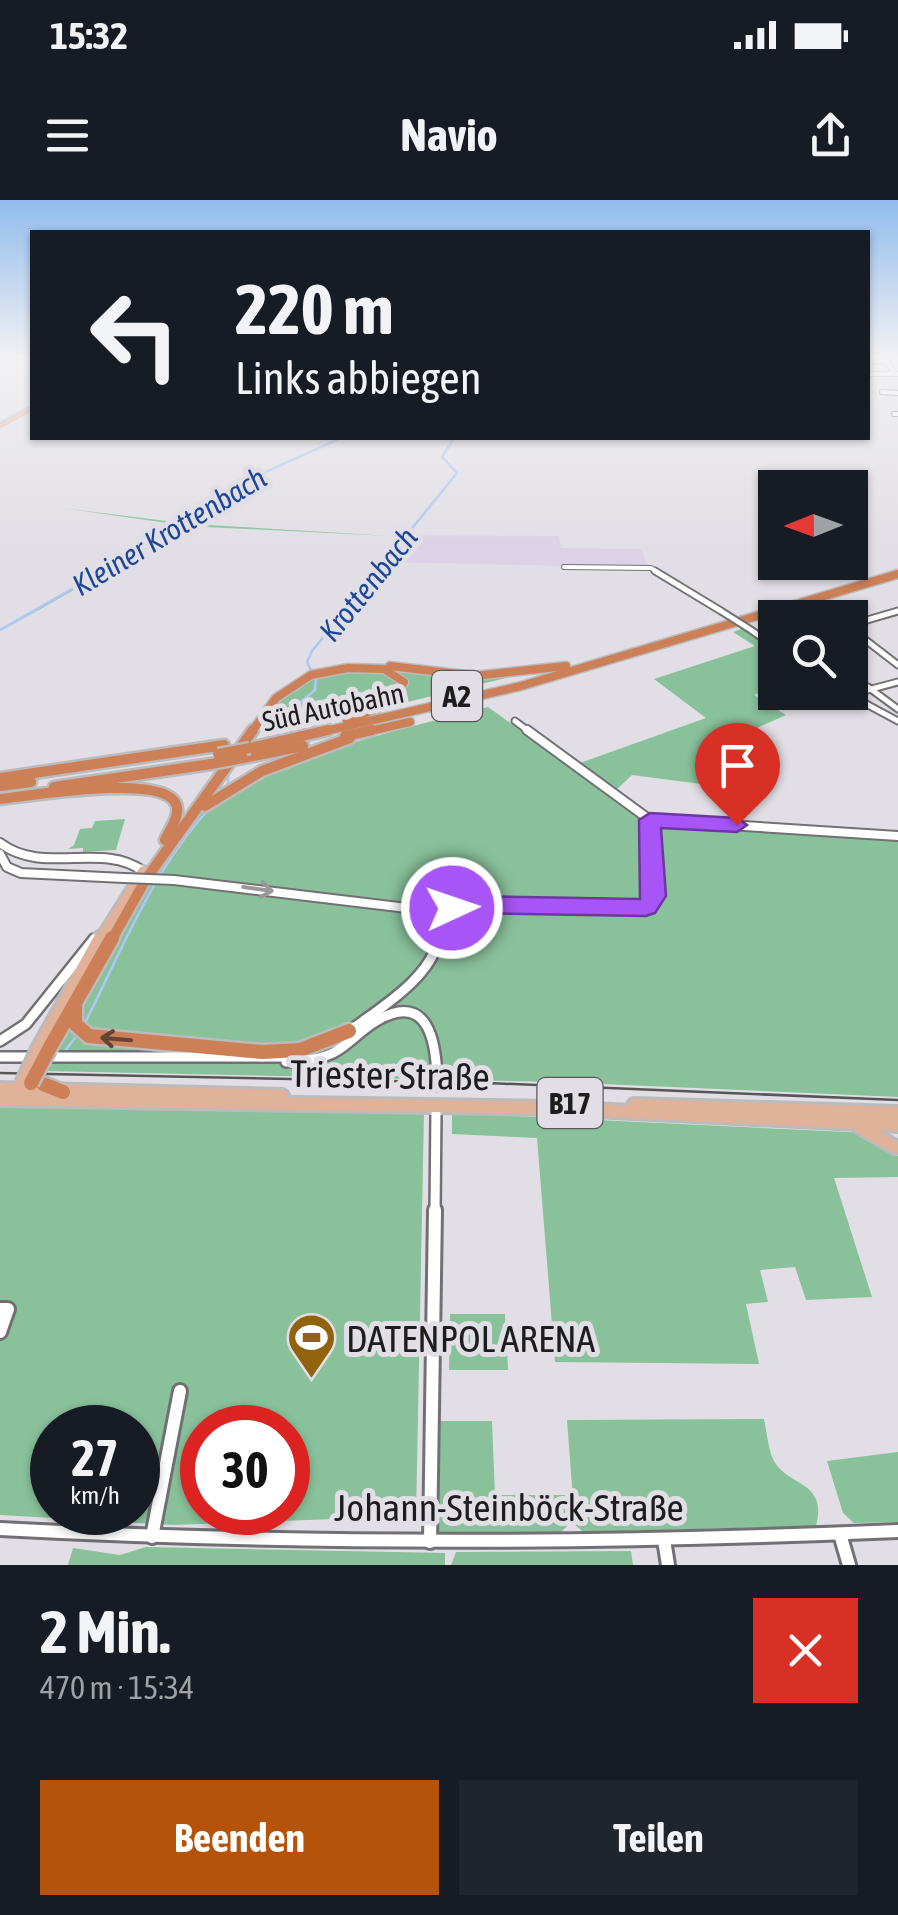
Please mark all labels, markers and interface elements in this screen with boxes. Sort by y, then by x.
text: 15:32 [50,14,128,57]
icon: menu [40,108,95,163]
icon: share [803,108,858,163]
text: Navio [400,109,498,161]
text: 220 m [235,269,394,349]
icon: left [70,270,200,400]
text: Links abbiegen [235,352,482,404]
water label: Kleiner Krottenbach [66,460,272,602]
north arrow [758,470,868,580]
map controls [758,470,868,710]
water label: Krottenbach [312,521,424,647]
button: search [758,600,868,710]
road number: A2 [432,671,482,721]
street label: Süd Autobahn [259,676,407,738]
pin [695,723,780,826]
icon: arrive [710,738,765,793]
position arrow [400,856,504,960]
one-way arrow [241,881,274,899]
one-way arrow [101,1030,133,1049]
street label: Triester Straße [290,1052,490,1098]
road number: B17 [538,1078,602,1128]
sports icon: DATENPOL ARENA [285,1312,337,1380]
place label: DATENPOL ARENA [346,1317,596,1360]
speed limit sign: 30 [180,1405,310,1535]
text: 27 [71,1429,118,1487]
text: km/h [70,1481,120,1509]
street label: Johann-Steinböck-Straße [334,1486,684,1529]
text: 2 Min. [40,1597,170,1666]
button: close [753,1598,858,1703]
text: 470 m · 15:34 [40,1669,194,1706]
button: Beenden [40,1780,439,1895]
button: Teilen [459,1780,858,1895]

